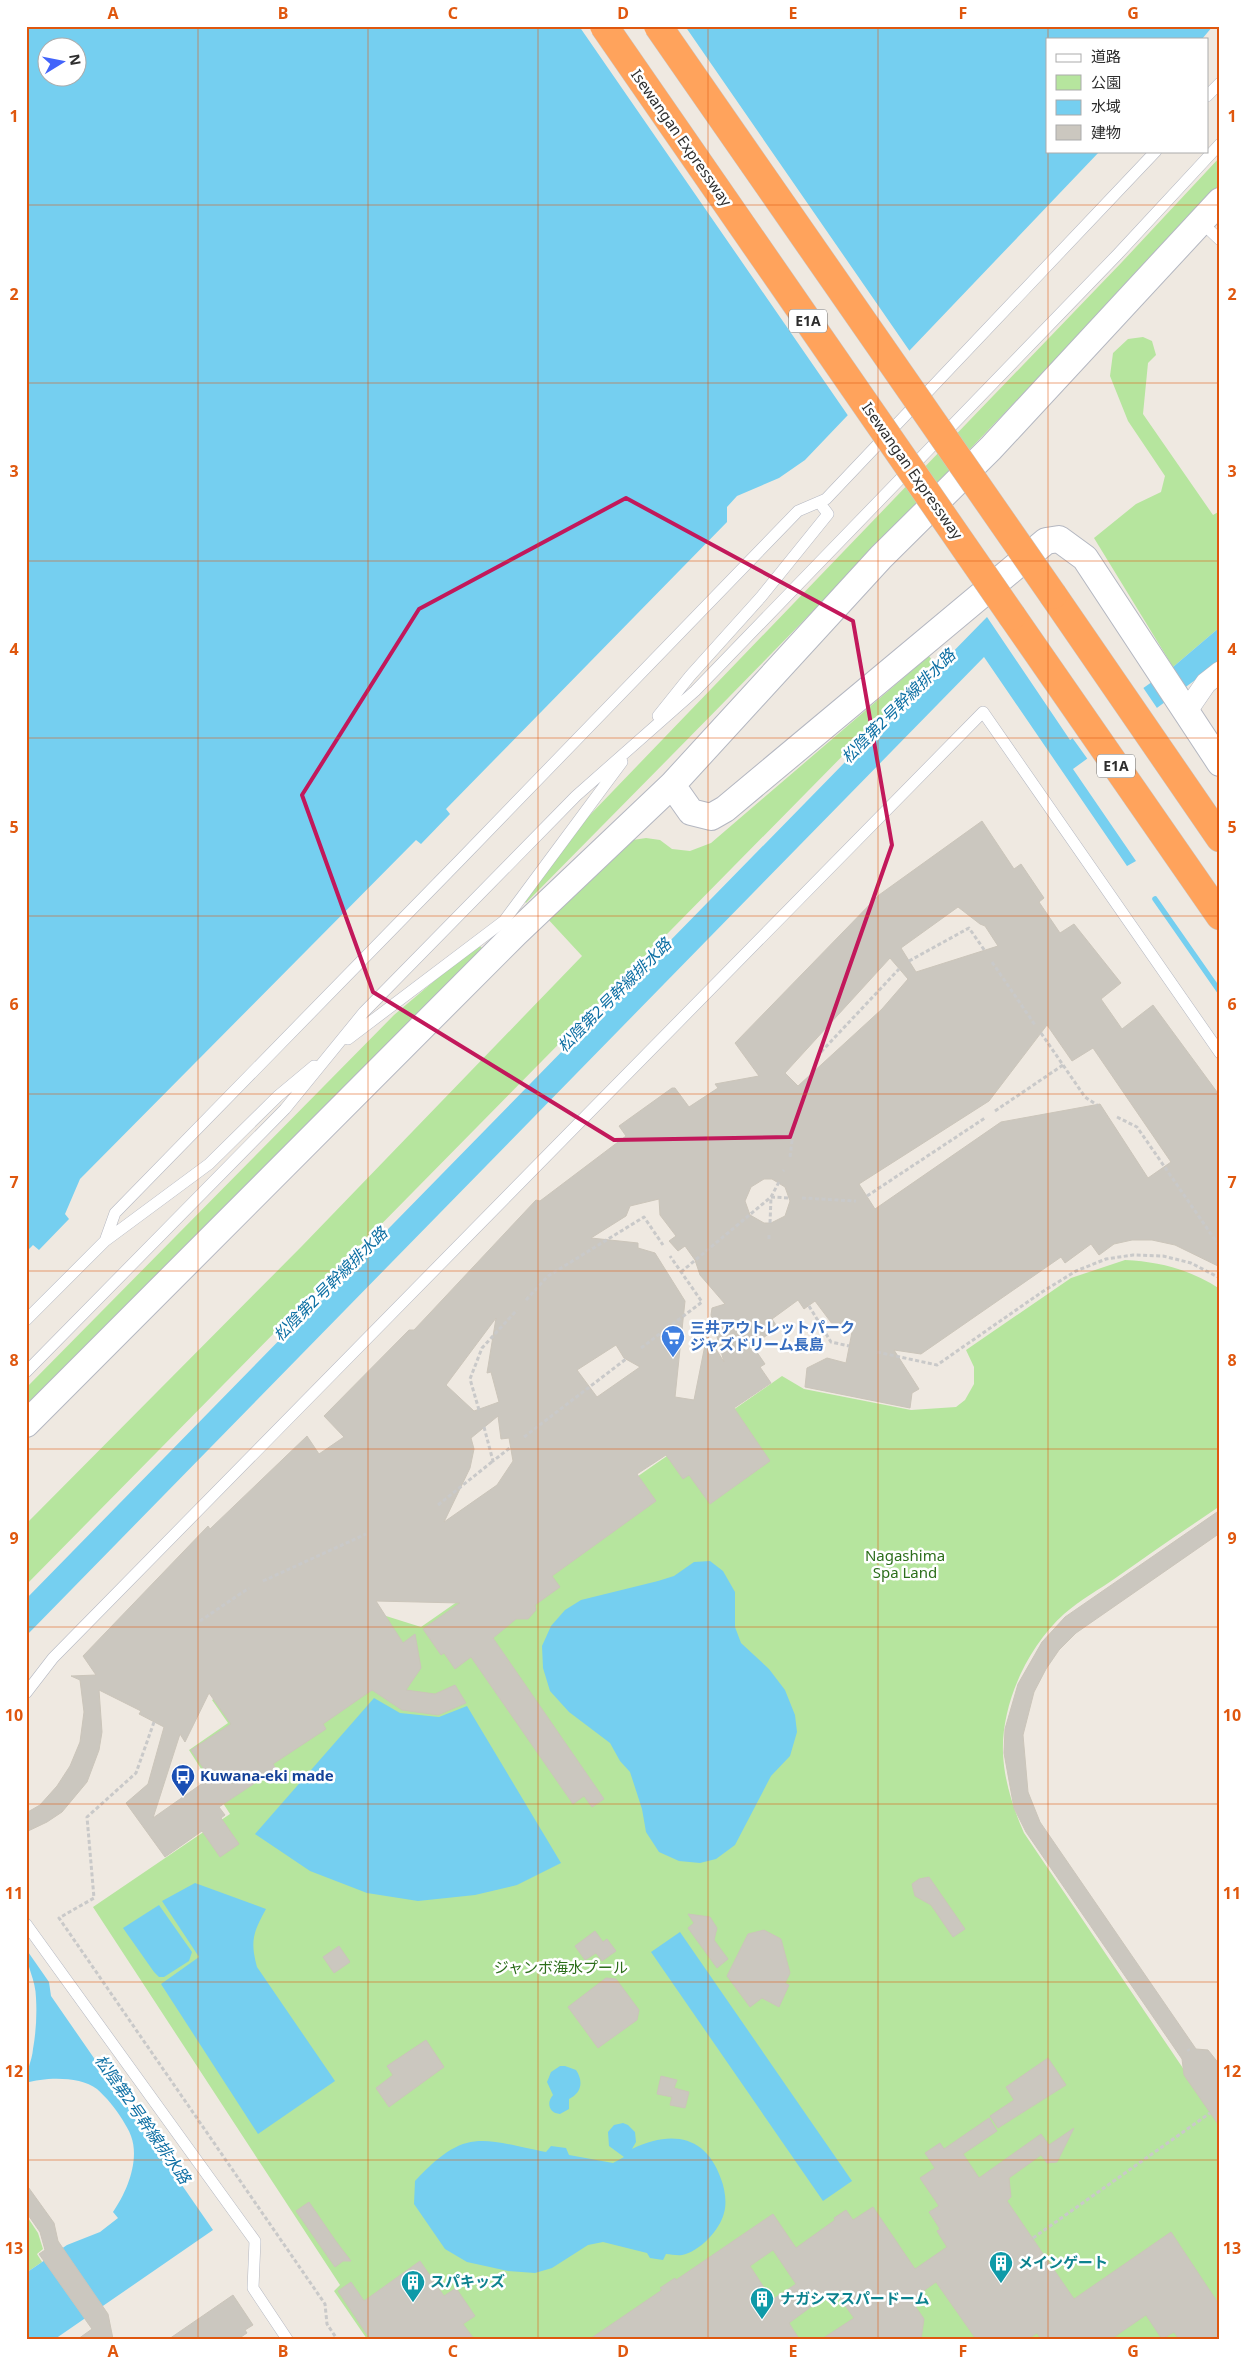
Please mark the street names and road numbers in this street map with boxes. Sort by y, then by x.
street label: Isewangan Expressway [627,65,737,210]
road number: E1A [789,310,827,332]
street label: Isewangan Expressway [858,398,968,543]
road number: E1A [1097,754,1135,778]

